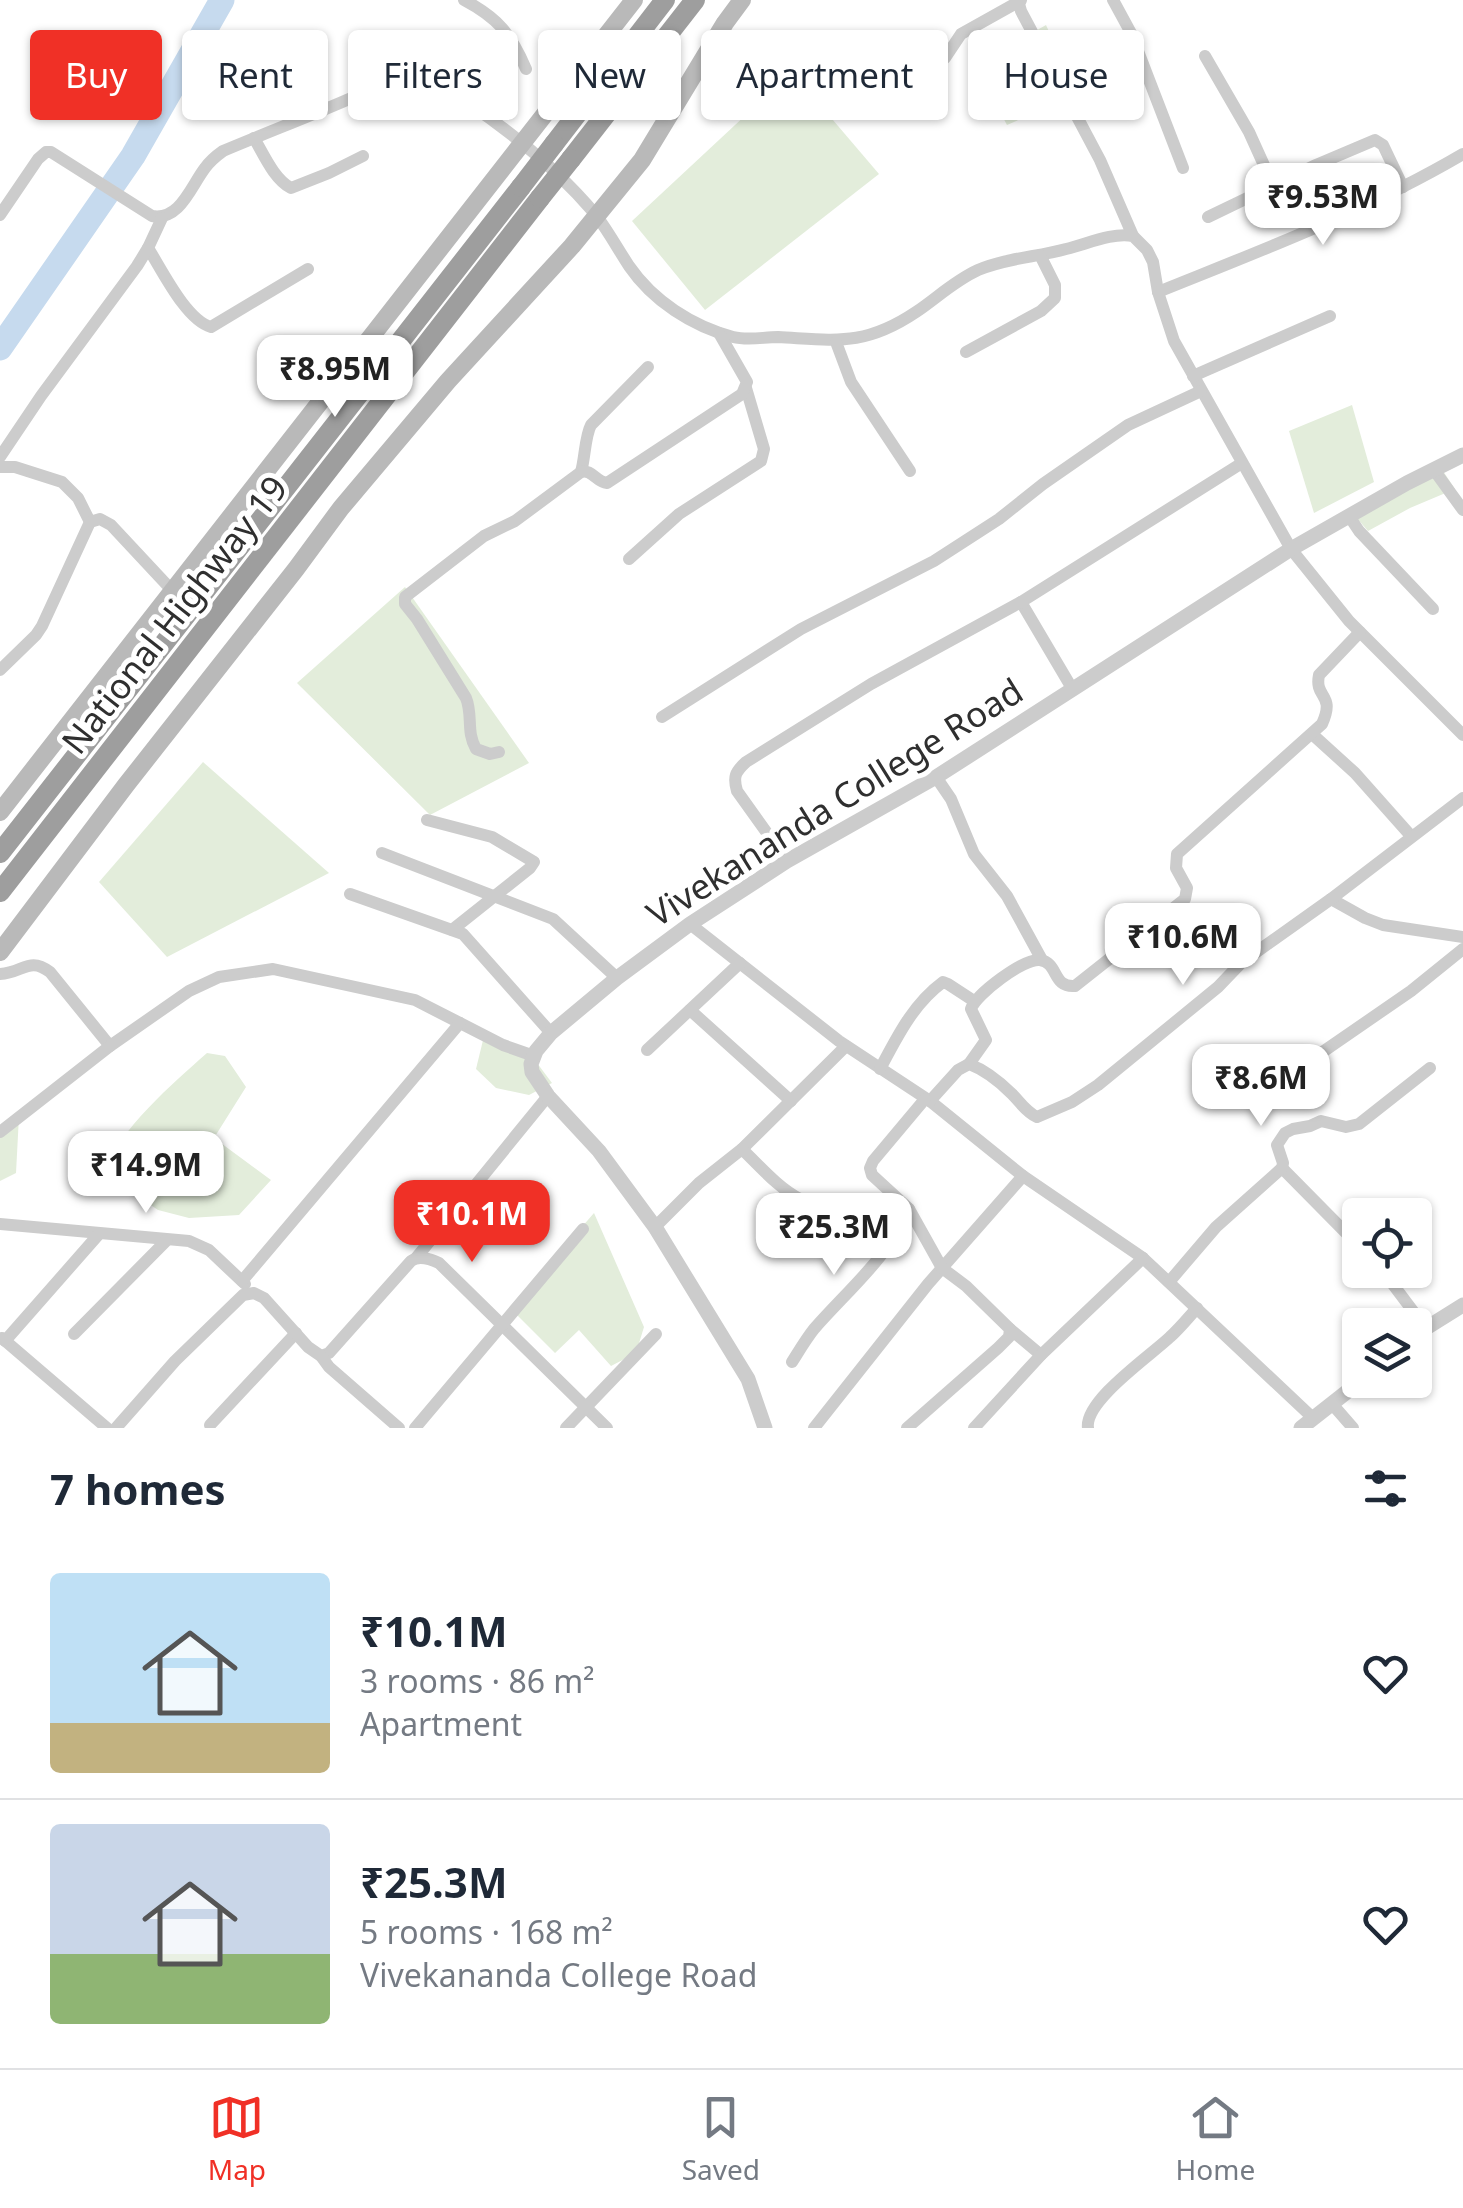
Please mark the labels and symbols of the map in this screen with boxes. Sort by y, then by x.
pin: ₹9.53M [1242,163,1404,248]
pin: ₹8.95M [254,335,416,420]
street label: National Highway 19 [50,465,297,763]
street label: Vivekananda College Road [637,667,1031,937]
pin: ₹10.6M [1102,903,1264,988]
pin: ₹8.6M [1191,1044,1331,1129]
pin: ₹14.9M [65,1131,227,1216]
pin: ₹10.1M [391,1180,553,1265]
pin: ₹25.3M [753,1193,915,1278]

